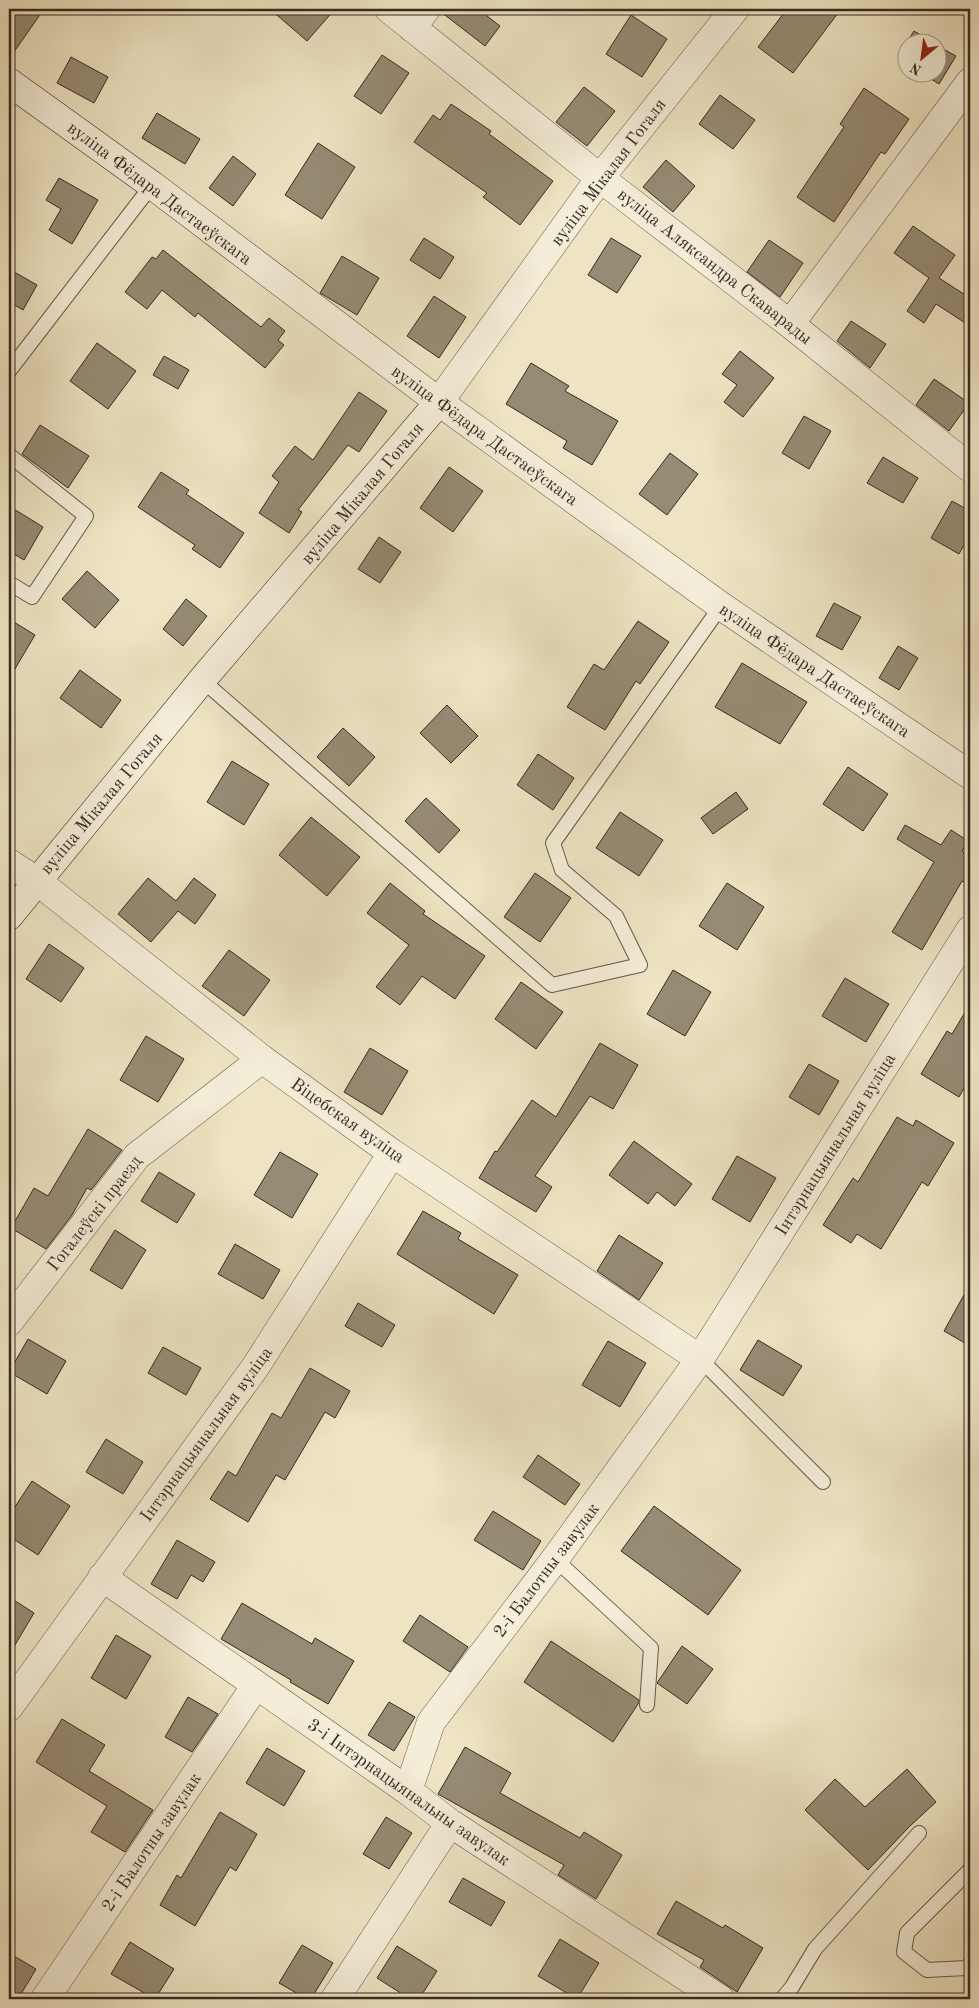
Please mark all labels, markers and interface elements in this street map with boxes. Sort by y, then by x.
north arrow [896,32,946,82]
text: N [908,60,924,77]
street label: вуліца Мікалая Гогаля [548,96,670,250]
street label: вуліца Фёдара Дастаеўскага [64,119,255,269]
street label: вуліца Аляксандра Скаварады [614,185,815,348]
street label: вуліца Фёдара Дастаеўскага [388,362,581,509]
street label: вуліца Мікалая Гогаля [298,419,427,568]
street label: вуліца Фёдара Дастаеўскага [716,600,913,741]
street label: вуліца Мікалая Гогаля [37,729,166,878]
street label: Інтэрнацыянальная вуліца [772,1050,899,1239]
street label: Віцебская вуліца [287,1075,408,1167]
street label: Гогалеўскі праезд [44,1152,145,1275]
street label: Інтэрнацыянальная вуліца [138,1344,276,1525]
street label: 2-і Балотны завулак [491,1500,603,1641]
street label: 3-і Інтэрнацыянальны завулак [304,1716,513,1870]
street label: 2-і Балотны завулак [99,1770,205,1915]

